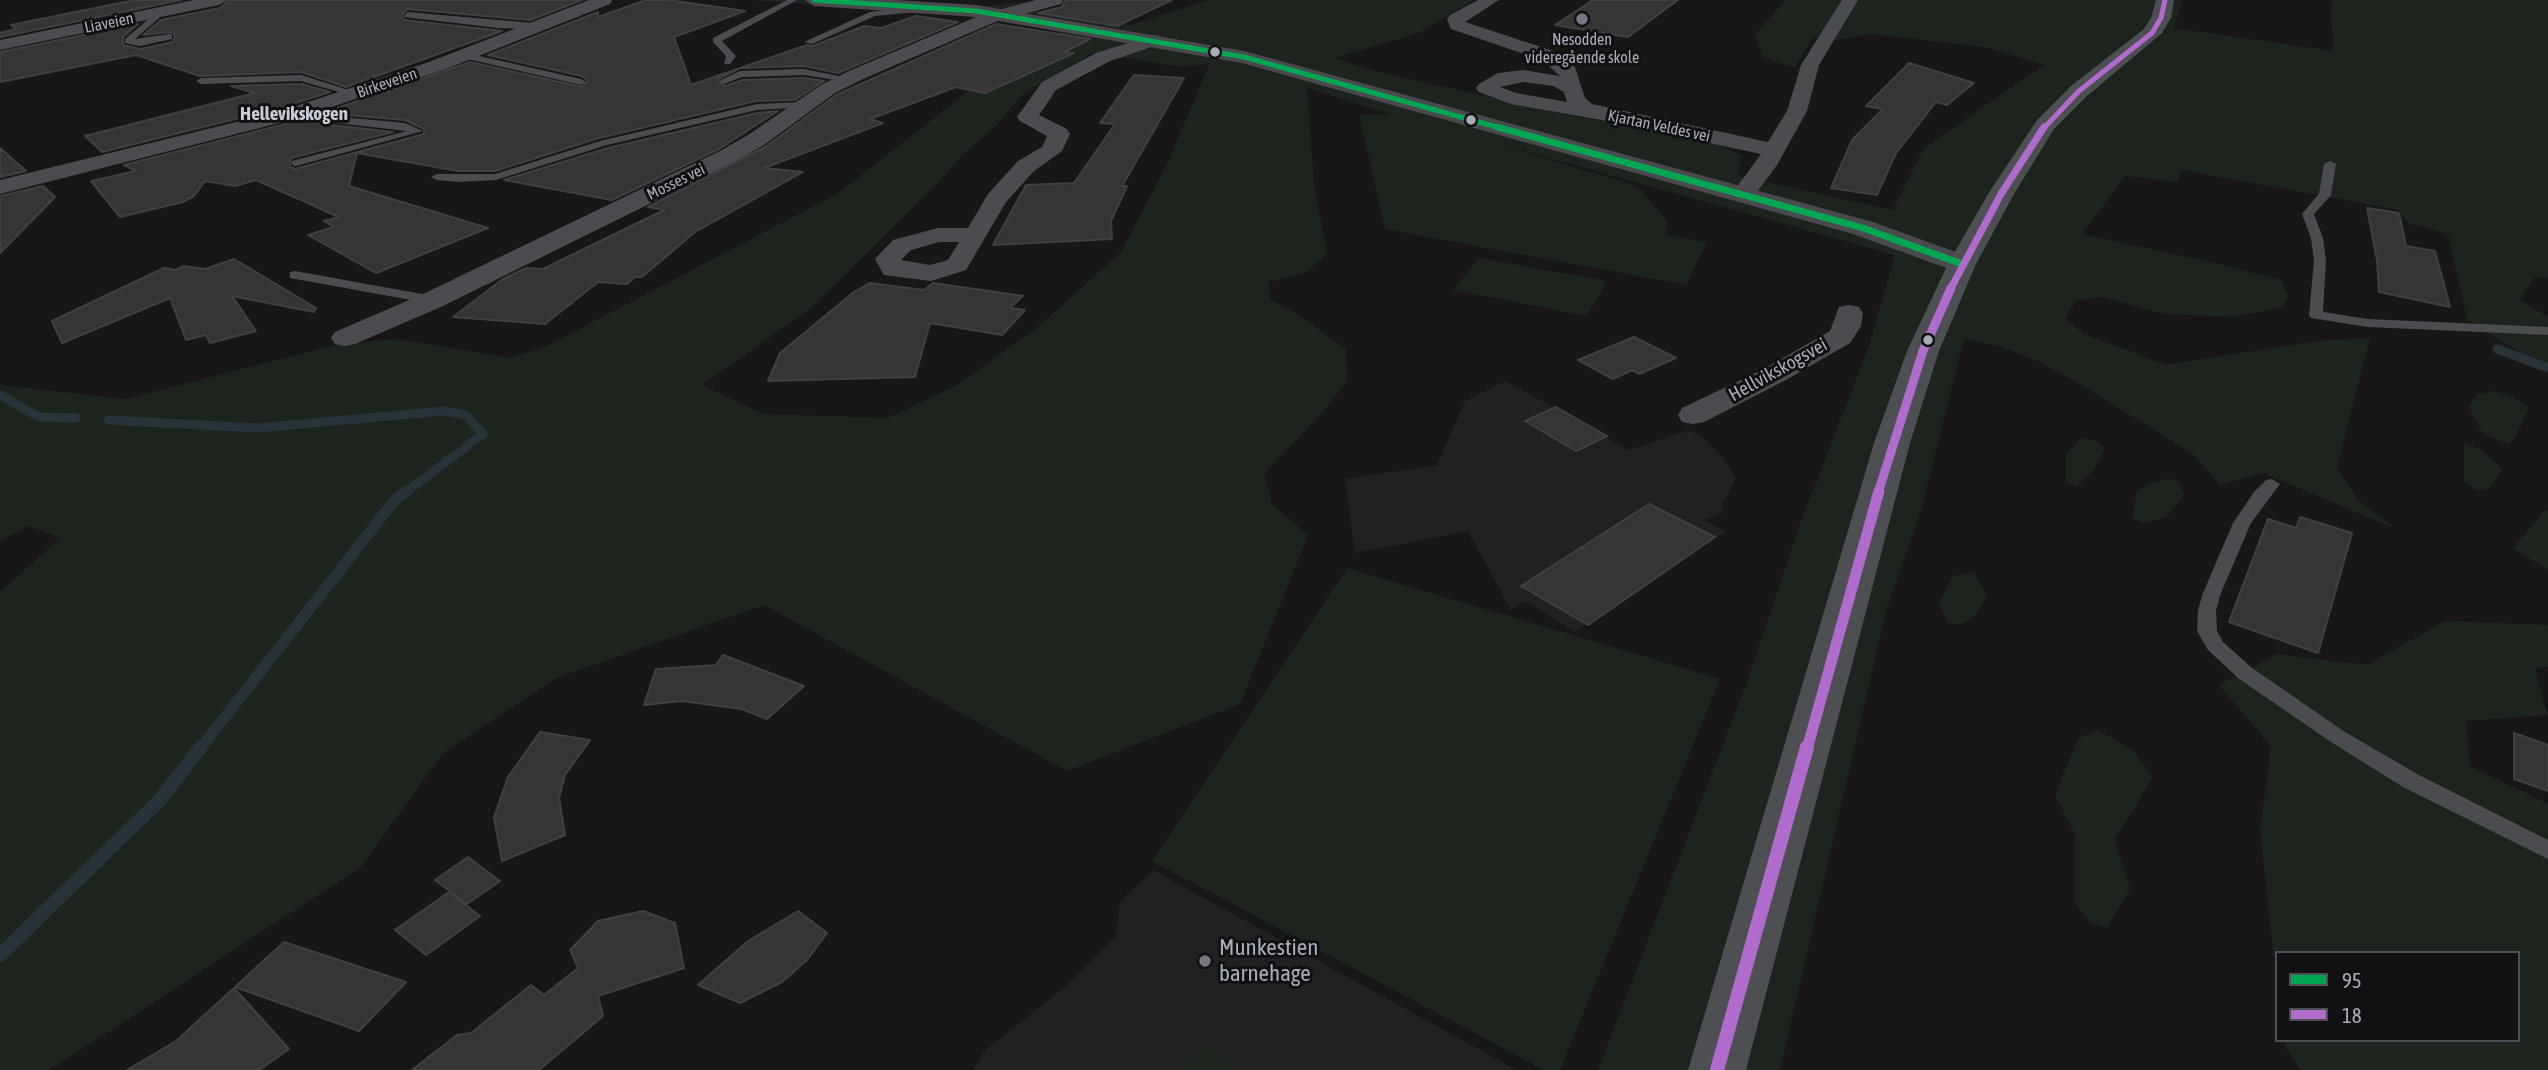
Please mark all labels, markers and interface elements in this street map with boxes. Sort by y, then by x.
street label: Liaveien [83,8,135,38]
marker: Nesodden videregående skole [1574,11,1590,27]
place label: Nesodden videregående skole [1525,30,1639,68]
unlabelled marker [1208,45,1222,59]
street label: Birkeveien [354,64,420,102]
district label: Hellevikskogen [240,103,348,125]
street label: Kjartan Veldes vei [1606,106,1712,146]
unlabelled marker [1464,113,1478,127]
street label: Mosses vei [644,160,708,204]
unlabelled marker [1921,333,1935,347]
street label: Hellvikskogsvei [1725,334,1831,406]
place label: Munkestien barnehage [1219,934,1318,988]
legend [2275,951,2520,1042]
marker: Munkestien barnehage [1197,953,1213,969]
text: 95 [2342,968,2362,992]
text: 18 [2342,1003,2362,1027]

